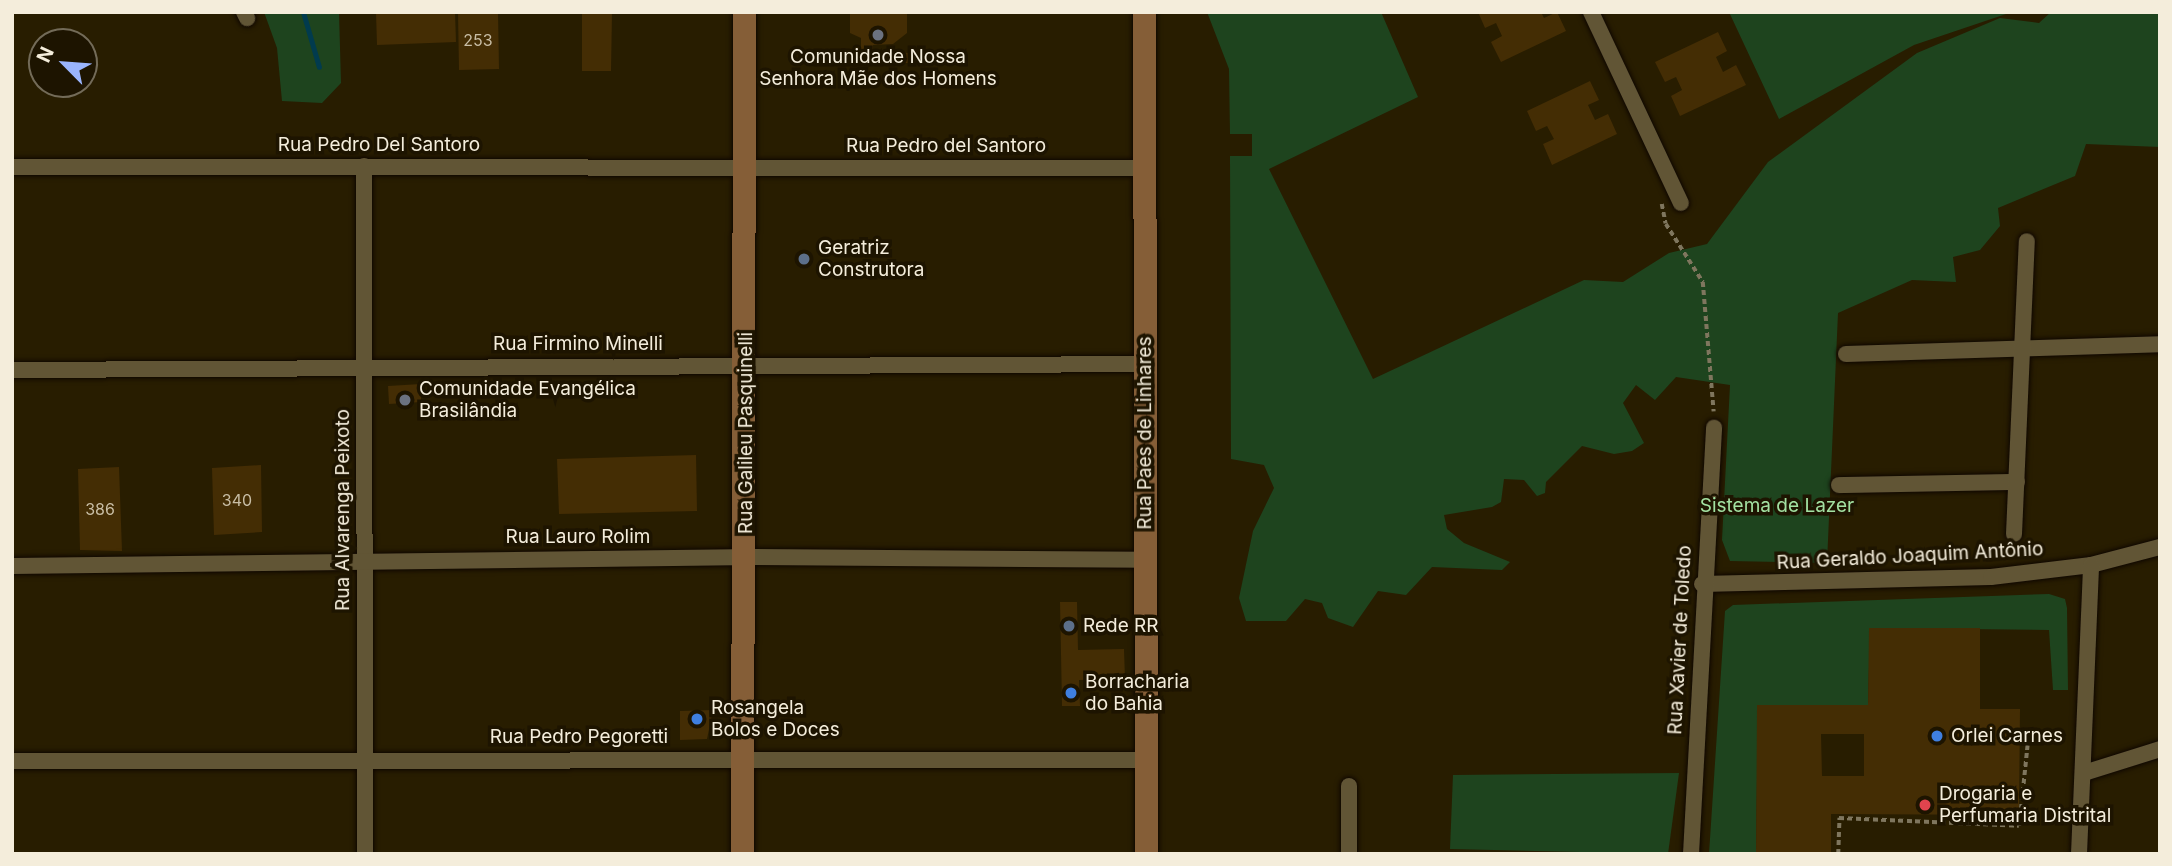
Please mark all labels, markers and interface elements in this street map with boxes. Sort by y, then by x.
marker: Comunidade Nossa Senhora Mãe dos Homens [870,27,886,43]
north arrow [28,28,98,98]
house number: 253 [463,30,493,50]
text: N [32,43,59,66]
place label: Comunidade Nossa Senhora Mãe dos Homens [759,46,997,90]
street label: Rua Pedro Del Santoro [278,134,480,156]
street label: Rua Pedro del Santoro [846,135,1046,157]
place label: Geratriz Construtora [818,237,924,281]
marker: Geratriz Construtora [796,251,812,267]
street label: Rua Galileu Pasquinelli [735,332,757,534]
street label: Rua Firmino Minelli [493,333,663,355]
street label: Rua Paes de Linhares [1134,336,1156,530]
place label: Comunidade Evangélica Brasilândia [419,378,636,422]
marker: Comunidade Evangélica Brasilândia [397,392,413,408]
street label: Rua Alvarenga Peixoto [332,409,354,611]
house number: 340 [222,490,252,510]
park label: Sistema de Lazer [1700,495,1854,517]
house number: 386 [85,499,115,519]
street label: Rua Lauro Rolim [506,526,650,548]
street label: Rua Geraldo Joaquim Antônio [1776,538,2044,574]
street label: Rua Xavier de Toledo [1664,545,1696,735]
place label: Rede RR [1083,615,1159,637]
marker: Rede RR [1061,618,1077,634]
place label: Borracharia do Bahia [1085,671,1190,715]
marker: Borracharia do Bahia [1063,685,1079,701]
place label: Rosangela Bolos e Doces [711,697,840,741]
marker: Rosangela Bolos e Doces [689,711,705,727]
place label: Orlei Carnes [1951,725,2063,747]
street label: Rua Pedro Pegoretti [490,726,668,748]
marker: Orlei Carnes [1929,728,1945,744]
place label: Drogaria e Perfumaria Distrital [1939,783,2111,827]
marker: Drogaria e Perfumaria Distrital [1917,797,1933,813]

